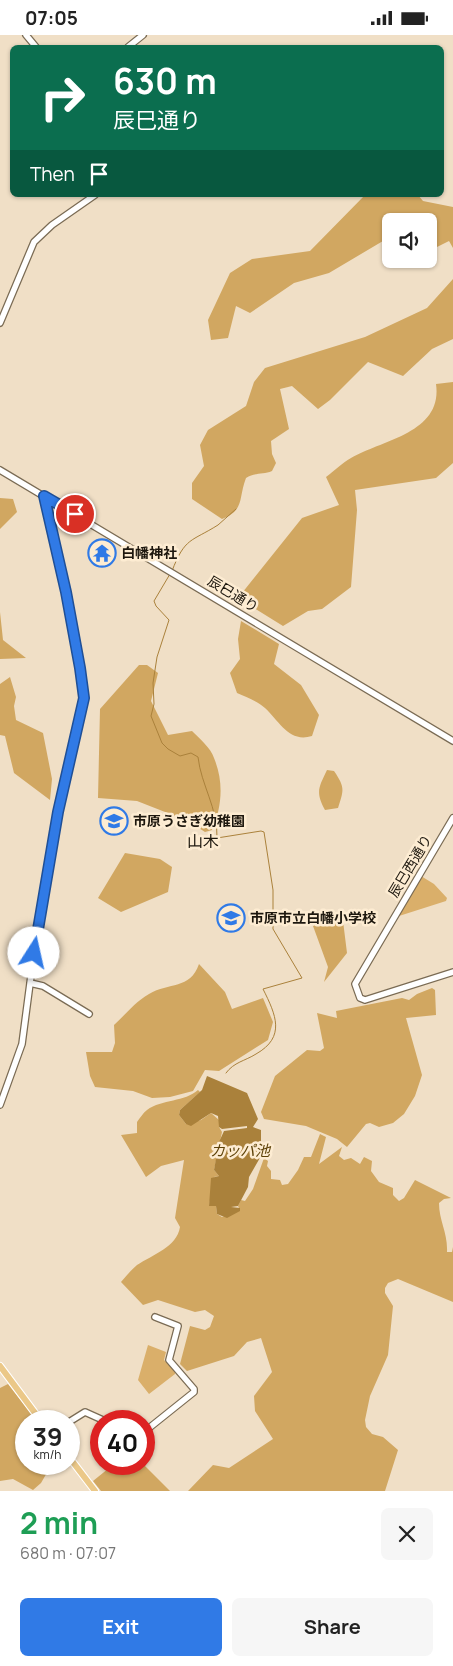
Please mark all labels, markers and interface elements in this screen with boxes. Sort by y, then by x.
text: 07:05 [25,5,78,31]
text: 630 m [113,57,217,105]
icon: right [30,65,95,130]
text: 辰巳通り [113,105,201,135]
icon: arrive [85,160,113,188]
text: Then [30,161,75,187]
map controls [382,213,437,268]
button: sound [382,213,437,268]
pin [54,493,96,535]
icon: arrive [61,500,89,528]
temple icon: 白幡神社 [87,538,117,568]
place label: 白幡神社 [121,543,177,562]
street label: 辰巳通り [204,571,262,616]
school or university icon: 市原うさぎ幼稚園 [99,806,129,836]
place label: 市原うさぎ幼稚園 [133,811,245,830]
district label: 山木 [187,830,219,852]
street label: 辰巳西通り [383,831,436,901]
school or university icon: 市原市立白幡小学校 [216,903,246,933]
place label: 市原市立白幡小学校 [250,908,376,927]
position arrow [7,926,59,978]
water label: カッパ池 [210,1140,272,1161]
speed limit sign: 40 [90,1410,155,1475]
text: 39 [32,1419,63,1454]
text: km/h [34,1446,61,1463]
text: 2 min [20,1502,98,1543]
button: close [381,1508,433,1560]
text: 680 m · 07:07 [20,1542,116,1564]
button: Exit [20,1598,222,1656]
button: Share [232,1598,433,1656]

